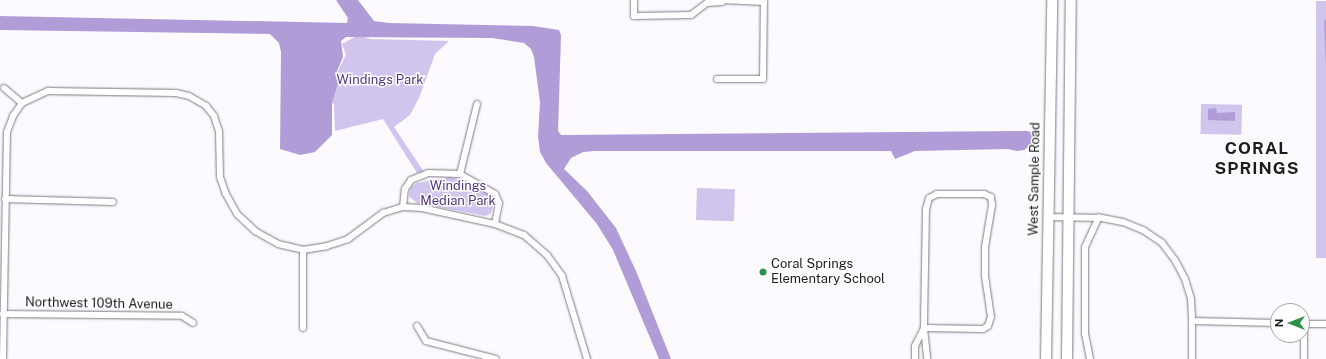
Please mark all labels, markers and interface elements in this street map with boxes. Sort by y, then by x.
park label: Windings Park [336,72,424,88]
street label: West Sample Road [1026,122,1044,236]
district label: CORAL SPRINGS [1215,139,1299,179]
park label: Windings Median Park [420,179,496,210]
place label: Coral Springs Elementary School [771,257,885,288]
marker: Coral Springs Elementary School [758,267,768,277]
street label: Northwest 109th Avenue [25,295,173,313]
north arrow [1270,303,1310,343]
text: N [1273,319,1285,327]

